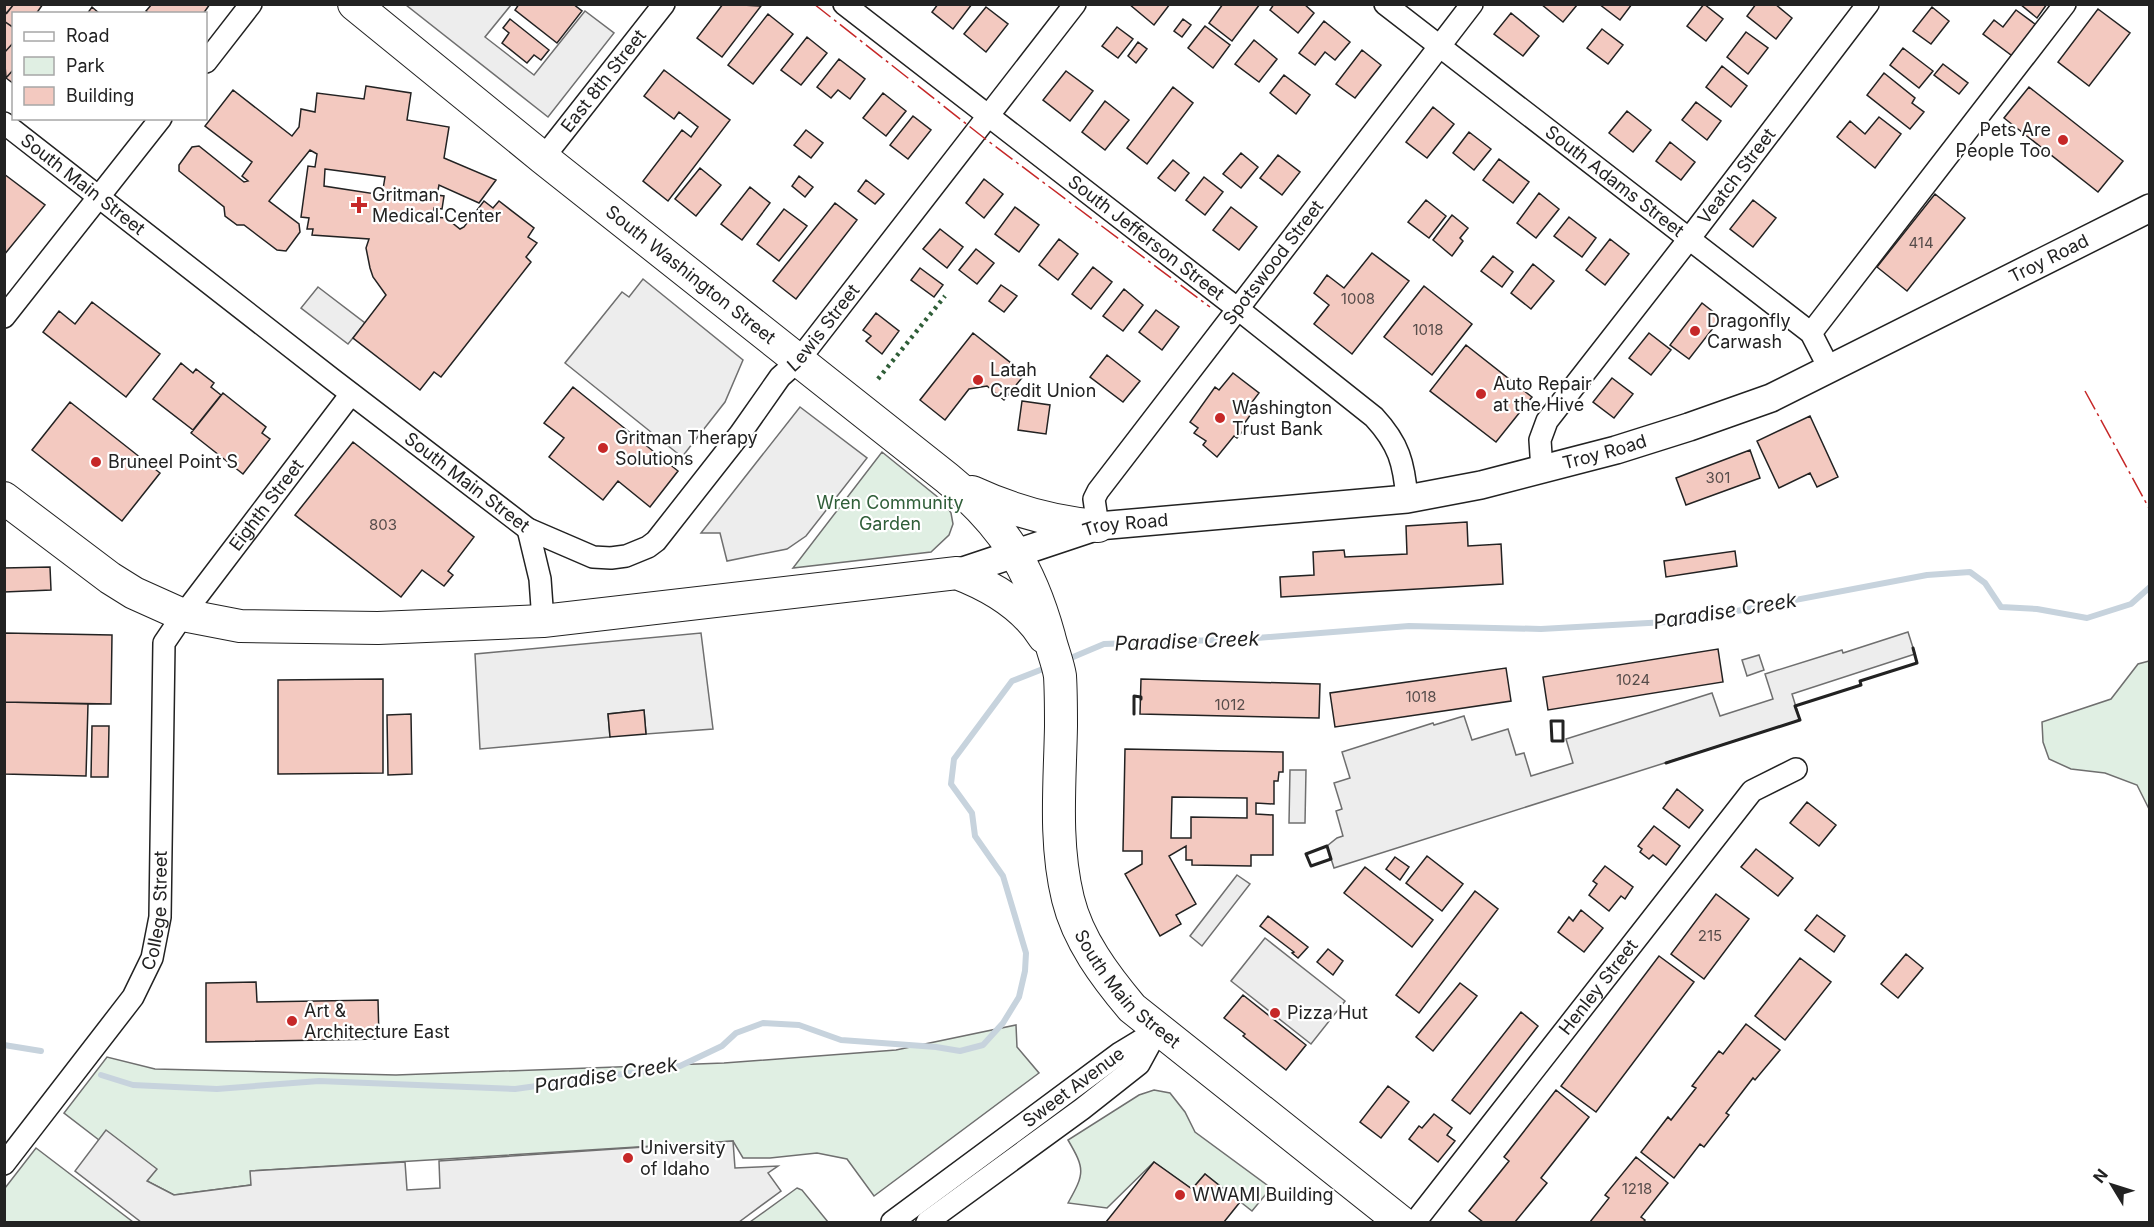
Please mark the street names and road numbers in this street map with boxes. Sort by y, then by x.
street label: East 8th Street [556,25,650,136]
street label: South Adams Street [1541,121,1688,241]
street label: Veatch Street [1693,124,1780,228]
street label: South Main Street [17,129,150,239]
street label: South Jefferson Street [1064,170,1229,304]
street label: Spotswood Street [1218,196,1327,329]
street label: South Washington Street [602,201,780,348]
street label: Troy Road [2005,230,2092,287]
street label: Lewis Street [783,280,864,376]
street label: South Main Street [401,427,534,536]
street label: Troy Road [1560,430,1649,473]
street label: Eighth Street [225,455,308,555]
street label: Troy Road [1080,509,1169,540]
street label: College Street [137,851,171,974]
street label: South Main Street [1070,926,1185,1052]
street label: Henley Street [1554,935,1642,1039]
street label: Sweet Avenue [1018,1043,1128,1132]

